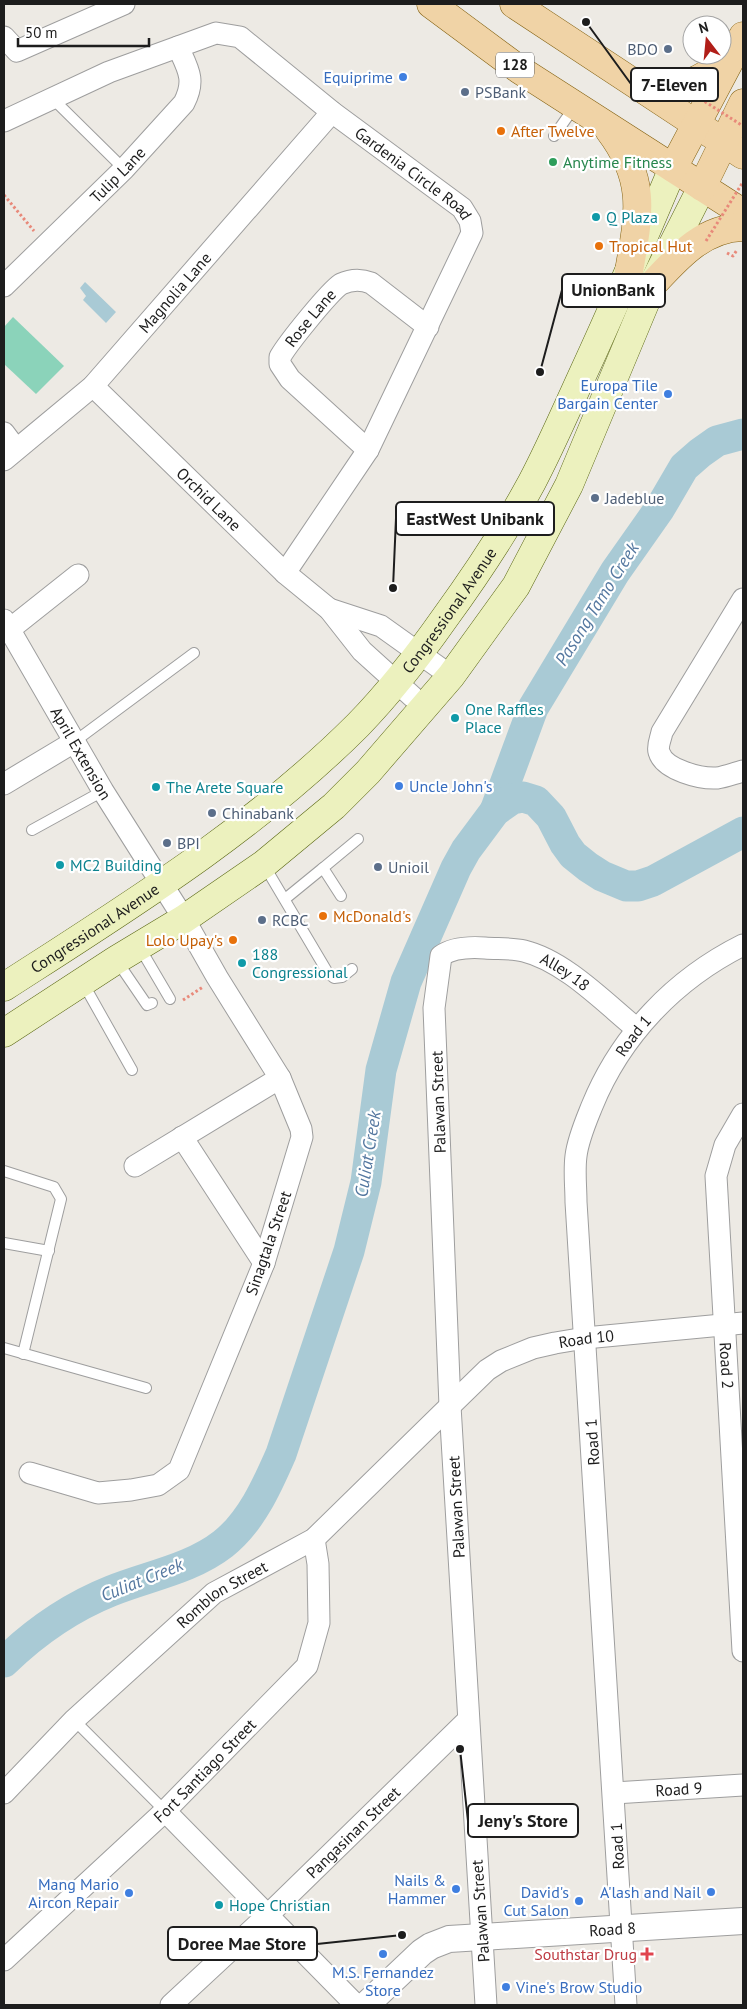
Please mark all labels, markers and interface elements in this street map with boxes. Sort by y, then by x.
scale bar [18,15,149,47]
north arrow [682,15,732,65]
text: N [697,18,710,37]
text: 50 m [25,23,58,42]
place label: BDO [627,39,658,59]
marker: BDO [662,43,674,55]
road number: 128 [496,52,534,78]
place label: Equiprime [323,67,393,87]
callout: 7-Eleven [631,68,718,101]
marker: Equiprime [397,71,409,83]
text: 7-Eleven [641,73,707,96]
place label: PSBank [475,82,526,102]
marker: PSBank [459,86,471,98]
place label: After Twelve [511,121,595,141]
street label: Gardenia Circle Road [351,122,477,223]
marker: After Twelve [495,125,507,137]
street label: Tulip Lane [86,143,149,207]
place label: Anytime Fitness [563,152,672,172]
marker: Anytime Fitness [547,156,559,168]
place label: Q Plaza [606,207,658,227]
marker: Q Plaza [590,211,602,223]
place label: Tropical Hut [609,236,693,256]
marker: Tropical Hut [593,240,605,252]
street label: Magnolia Lane [134,248,215,337]
callout: UnionBank [562,274,665,307]
text: UnionBank [571,278,655,301]
street label: Rose Lane [280,284,340,351]
place label: Europa Tile Bargain Center [557,375,659,413]
marker: Europa Tile Bargain Center [662,388,674,400]
street label: Orchid Lane [173,463,246,535]
place label: Jadeblue [604,488,664,508]
marker: Jadeblue [589,492,601,504]
callout: EastWest Unibank [396,502,554,535]
text: EastWest Unibank [406,507,544,530]
water label: Pasong Tamo Creek [549,537,644,670]
street label: Congressional Avenue [397,544,501,677]
place label: One Raffles Place [465,699,544,737]
street label: April Extension [46,703,116,804]
marker: One Raffles Place [449,712,461,724]
place label: Uncle John's [409,776,493,796]
place label: The Arete Square [166,777,283,797]
marker: Uncle John's [393,780,405,792]
marker: The Arete Square [150,781,162,793]
place label: Chinabank [222,803,294,823]
marker: Chinabank [206,807,218,819]
place label: BPI [177,833,200,853]
marker: BPI [161,837,173,849]
place label: MC2 Building [70,855,162,875]
place label: Unioil [388,857,429,877]
marker: MC2 Building [54,859,66,871]
marker: Unioil [372,861,384,873]
street label: Congressional Avenue [27,879,163,977]
place label: McDonald's [333,906,411,926]
place label: RCBC [272,910,308,930]
marker: McDonald's [317,910,329,922]
marker: RCBC [256,914,268,926]
place label: Lolo Upay's [146,930,223,950]
marker: Lolo Upay's [227,934,239,946]
place label: 188 Congressional [252,944,348,982]
street label: Alley 18 [537,948,594,995]
marker: 188 Congressional [236,957,248,969]
street label: Road 1 [611,1011,655,1060]
street label: Palawan Street [426,1050,450,1154]
water label: Culiat Creek [349,1108,386,1199]
street label: Sinagtala Street [241,1188,295,1298]
street label: Road 10 [557,1325,615,1352]
street label: Road 2 [715,1342,738,1390]
street label: Road 1 [580,1418,604,1466]
street label: Palawan Street [443,1455,469,1559]
water label: Culiat Creek [97,1552,187,1607]
street label: Romblon Street [172,1556,271,1632]
street label: Fort Santiago Street [149,1714,260,1827]
street label: Road 9 [655,1778,703,1800]
street label: Pangasinan Street [302,1782,405,1882]
callout: Jeny's Store [468,1804,578,1837]
text: Jeny's Store [477,1809,568,1832]
street label: Road 1 [606,1822,628,1870]
street label: Palawan Street [466,1859,494,1963]
place label: Nails & Hammer [388,1870,447,1908]
place label: Mang Mario Aircon Repair [28,1874,120,1912]
place label: David's Cut Salon [503,1882,569,1920]
place label: A'lash and Nail [600,1882,701,1902]
marker: Nails & Hammer [450,1883,462,1895]
marker: A'lash and Nail [705,1886,717,1898]
marker: Mang Mario Aircon Repair [123,1887,135,1899]
place label: Hope Christian [229,1895,330,1915]
marker: David's Cut Salon [573,1895,585,1907]
marker: Hope Christian [213,1899,225,1911]
street label: Road 8 [588,1918,636,1940]
callout: Doree Mae Store [168,1927,317,1960]
text: Doree Mae Store [178,1932,306,1955]
place label: Southstar Drug [534,1944,637,1964]
marker: M.S. Fernandez Store [377,1948,389,1960]
marker: Southstar Drug [641,1948,653,1960]
place label: M.S. Fernandez Store [332,1962,434,2000]
place label: Vine's Brow Studio [515,1977,642,1997]
marker: Vine's Brow Studio [500,1981,512,1993]

